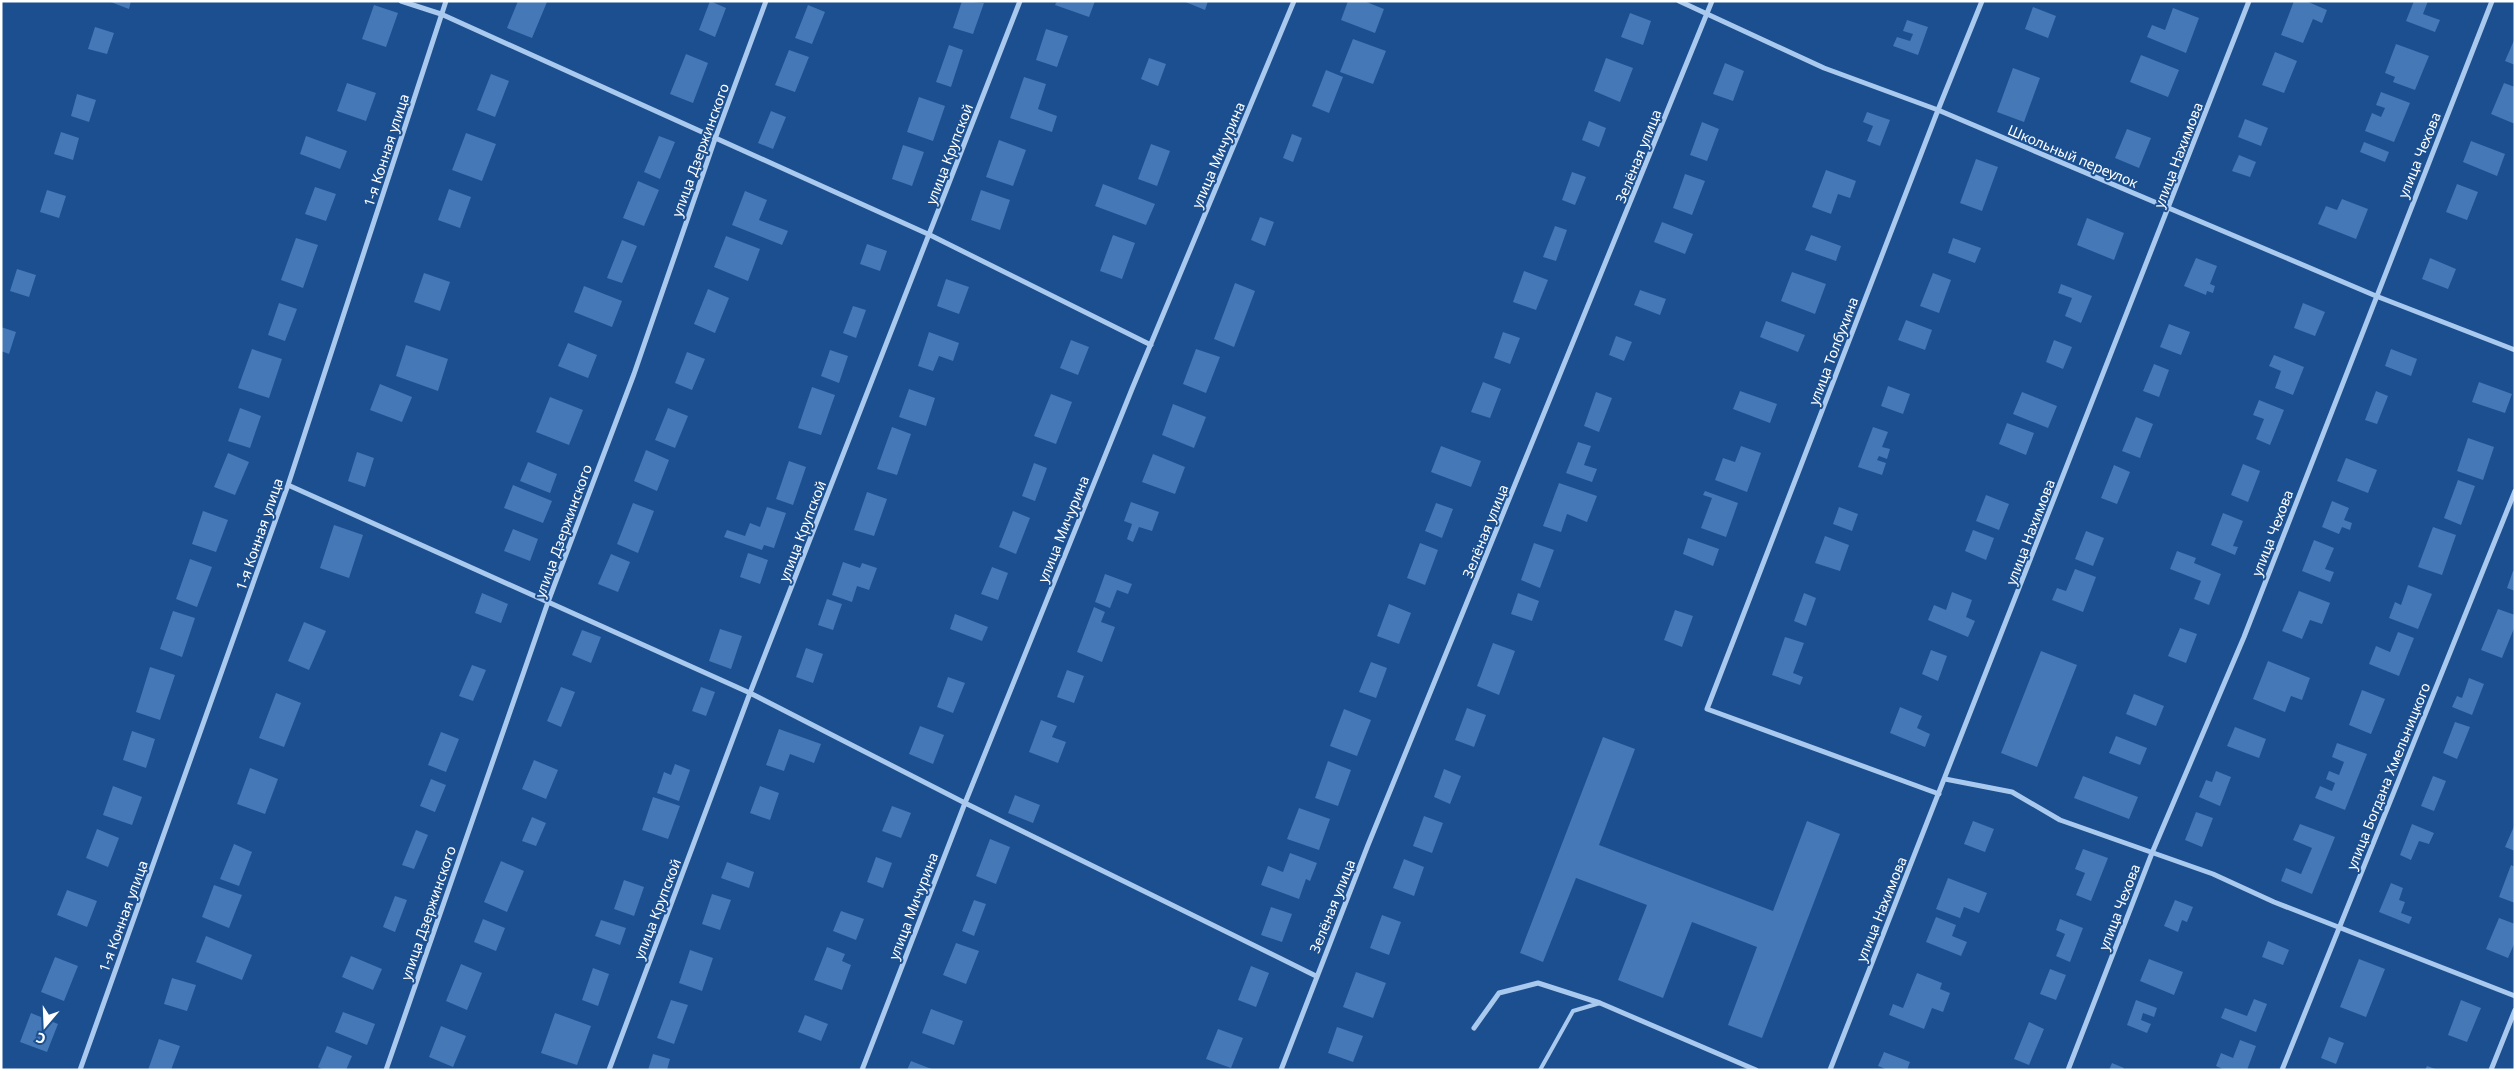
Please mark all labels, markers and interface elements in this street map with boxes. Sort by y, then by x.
street label: улица Дзержинского [667,81,733,219]
street label: 1-я Конная улица [359,91,413,209]
street label: улица Мичурина [1187,99,1249,211]
street label: улица Нахимова [2149,99,2207,211]
street label: улица Крупской [921,101,977,207]
street label: Зелёная улица [1611,106,1665,206]
street label: улица Чехова [2393,109,2445,201]
street label: Школьный переулок [2005,120,2142,192]
street label: улица Толбухина [1804,294,1862,408]
street label: улица Дзержинского [530,462,596,600]
street label: улица Мичурина [1033,473,1093,585]
street label: 1-я Конная улица [231,475,287,593]
street label: улица Нахимова [2001,476,2059,588]
street label: улица Крупской [774,478,830,584]
street label: Зелёная улица [1458,481,1512,581]
street label: улица Чехова [2247,487,2297,579]
street label: улица Богдана Хмельницкого [2342,680,2434,872]
street label: улица Дзержинского [396,843,460,983]
street label: улица Мичурина [884,850,942,962]
street label: улица Нахимова [1851,854,1911,964]
street label: улица Крупской [629,856,685,962]
street label: Зелёная улица [1305,856,1359,956]
street label: 1-я Конная улица [94,858,152,974]
street label: улица Чехова [2094,861,2144,953]
north arrow [20,1001,70,1051]
text: С [33,1028,48,1049]

